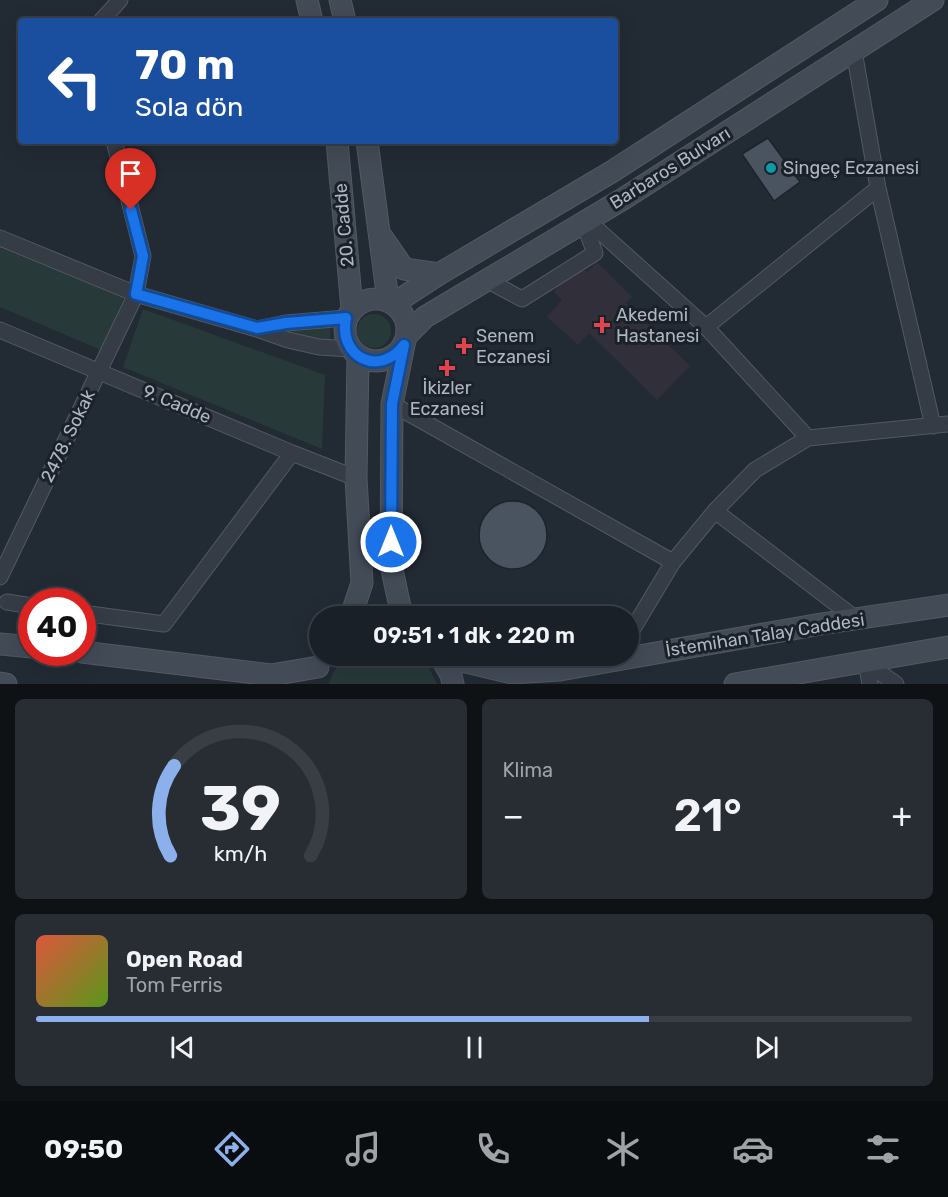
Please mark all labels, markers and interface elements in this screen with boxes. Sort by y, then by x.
text: 70 m [135,40,235,90]
icon: left [36,42,114,120]
text: Sola dön [135,91,243,123]
street label: Barbaros Bulvarı [606,122,734,214]
pin [105,148,156,210]
icon: arrive [114,157,147,190]
place label: Singeç Eczanesi [783,157,919,179]
marker: Singeç Eczanesi [764,161,778,175]
street label: 20. Cadde [329,182,359,268]
place label: Akedemi Hastanesi [616,304,699,347]
marker: Akedemi Hastanesi [593,316,611,334]
place label: Senem Eczanesi [476,325,550,368]
marker: Senem Eczanesi [457,339,471,353]
marker: İkizler Eczanesi [440,361,454,375]
place label: İkizler Eczanesi [410,377,484,420]
street label: 9. Cadde [140,380,214,428]
street label: 2478. Sokak [36,385,100,486]
position arrow [359,510,423,574]
speed limit sign: 40 [18,588,96,666]
street label: İstemihan Talay Caddesi [664,608,866,662]
text: 09:51 · 1 dk · 220 m [373,622,575,649]
text: Klima [503,758,553,782]
text: 39 [200,772,281,846]
text: 21° [674,789,742,842]
text: − [503,796,524,835]
text: + [891,796,912,835]
text: km/h [214,841,268,866]
text: Open Road [126,946,243,973]
text: Tom Ferris [126,973,223,997]
icon: previous [166,1031,199,1064]
icon: pause [458,1031,491,1064]
icon: next [750,1031,783,1064]
icon: directions [211,1128,253,1170]
icon: music [342,1128,384,1170]
icon: phone [472,1128,514,1170]
icon: climate [602,1128,644,1170]
icon: car [732,1128,774,1170]
icon: filters [862,1128,904,1170]
text: 09:50 [44,1133,123,1165]

